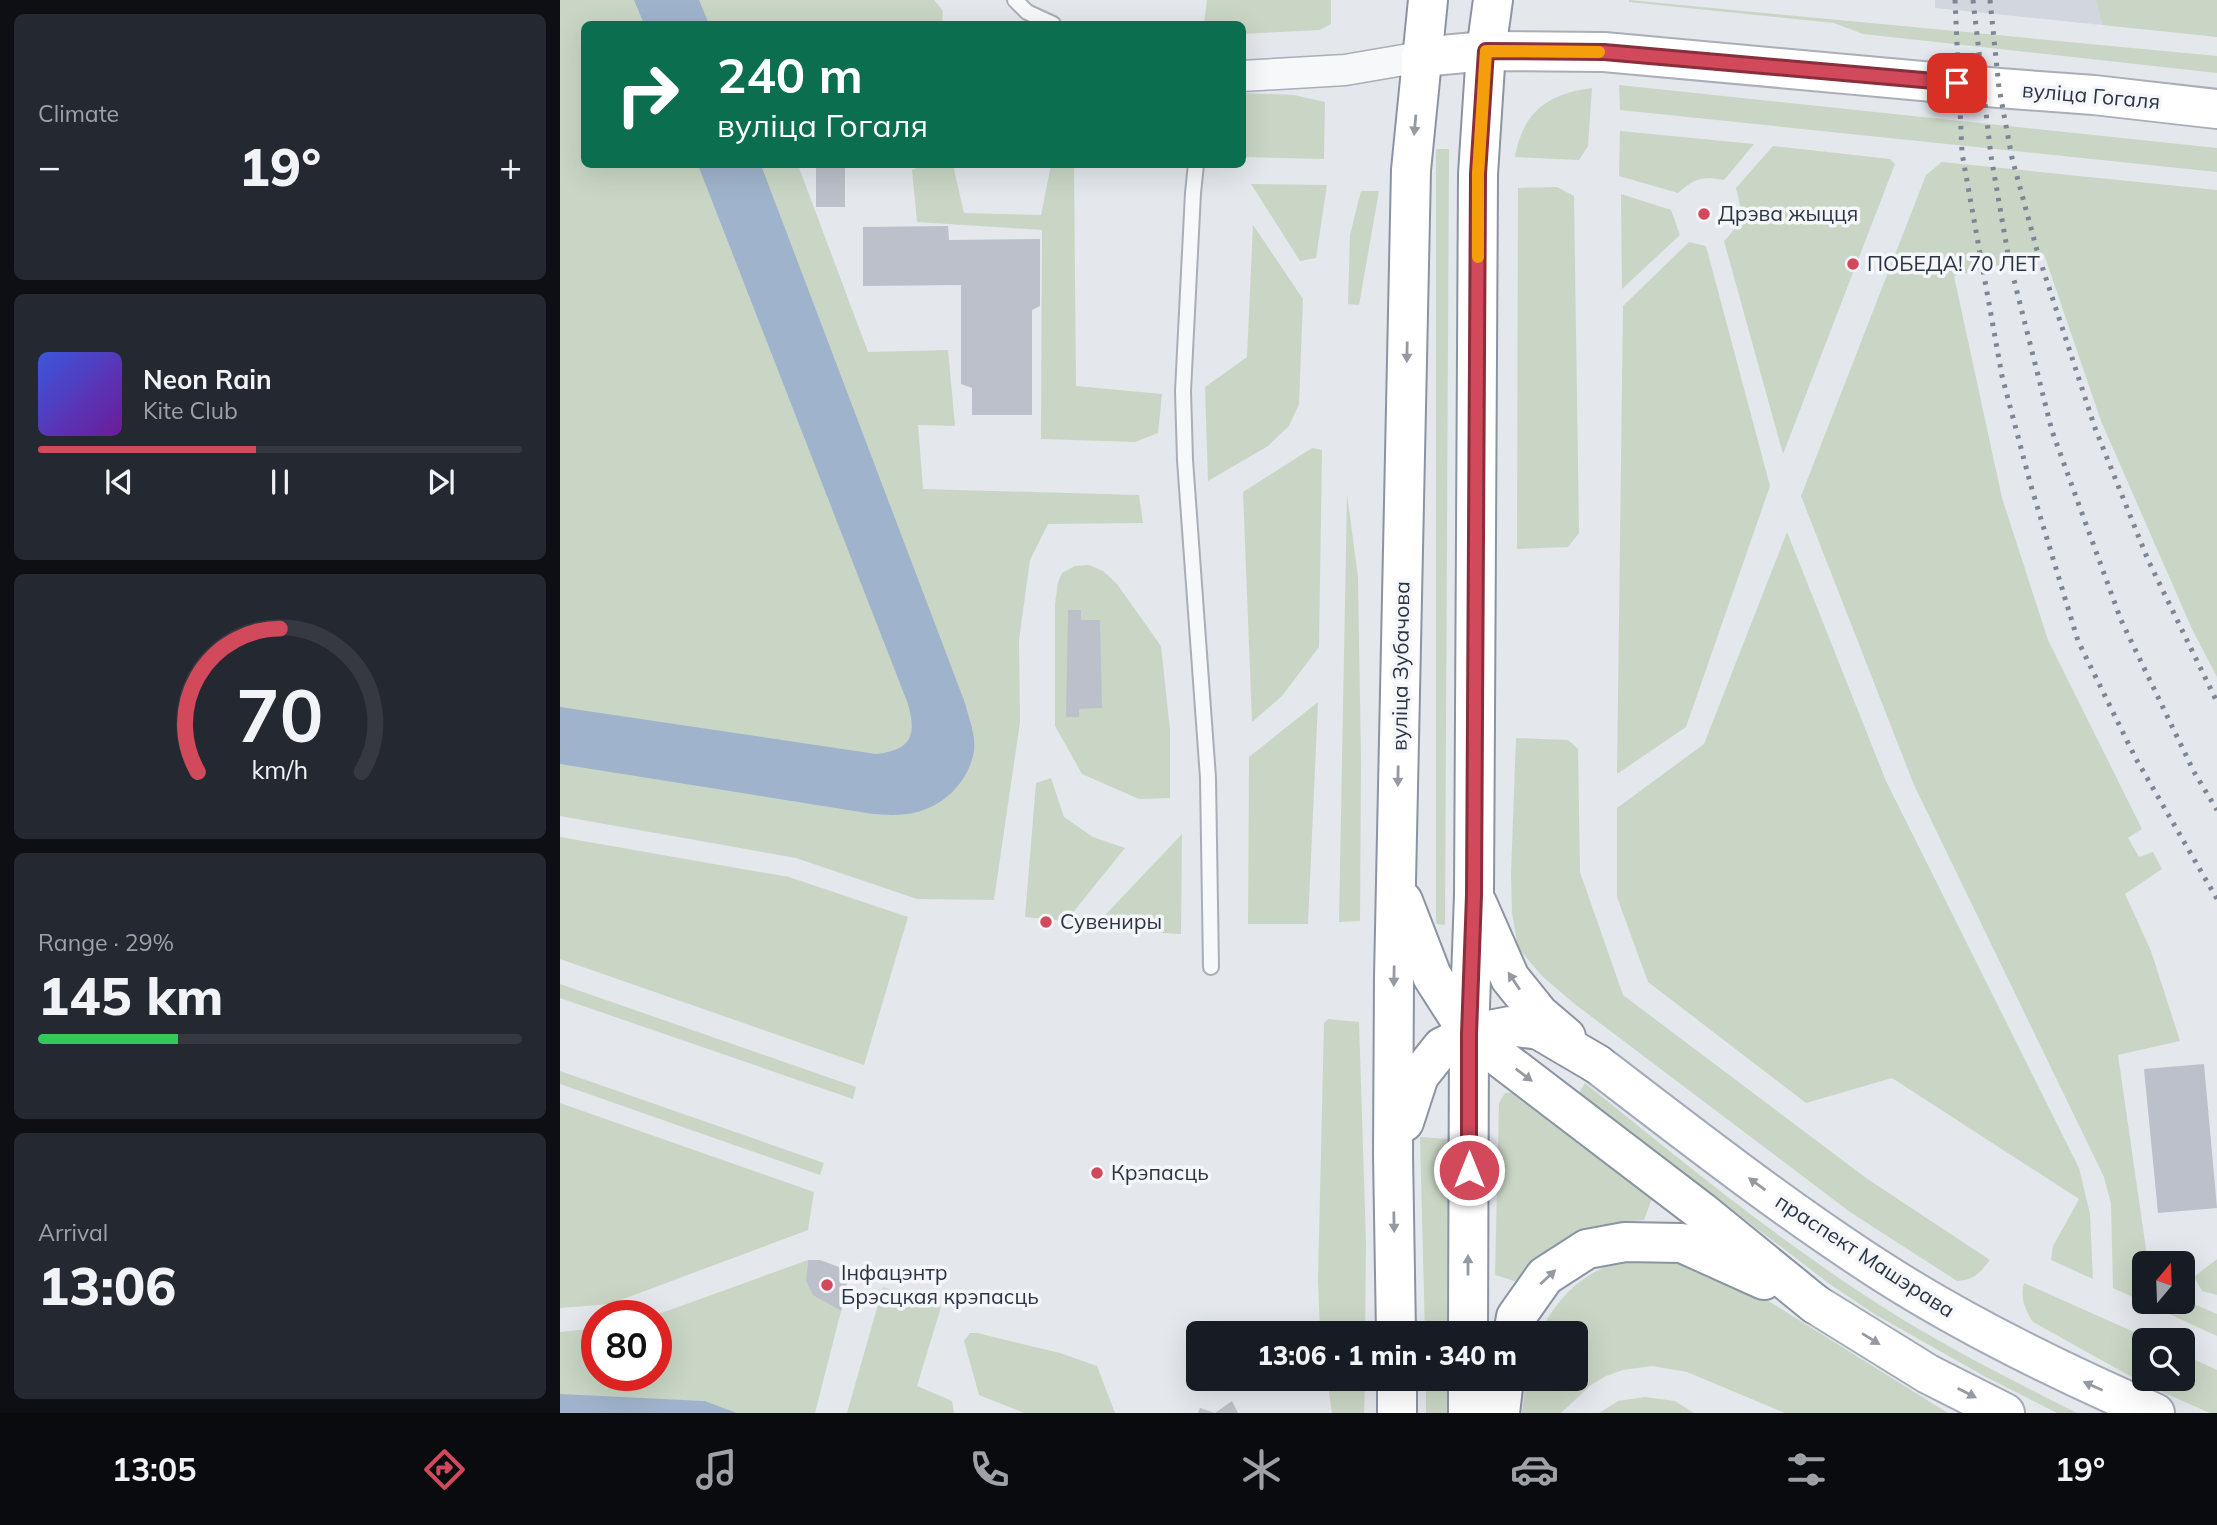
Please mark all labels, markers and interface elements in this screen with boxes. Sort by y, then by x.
text: 240 m [717,44,863,105]
icon: right [602,49,693,140]
pin [1927,53,1987,113]
icon: arrive [1938,64,1976,102]
street label: вуліца Гогаля [2021,76,2161,114]
text: Climate [38,99,119,128]
text: вуліца Гогаля [717,105,928,145]
one-way arrow [1409,114,1420,136]
text: 19° [239,134,321,199]
text: − [38,142,61,190]
text: + [499,142,522,190]
place label: Дрэва жыцця [1718,200,1858,226]
marker: Дрэва жыцця [1696,206,1712,222]
place label: ПОБЕДА! 70 ЛЕТ [1867,250,2040,276]
marker: ПОБЕДА! 70 ЛЕТ [1845,256,1861,272]
one-way arrow [1401,341,1413,363]
text: Neon Rain [143,363,272,396]
text: Kite Club [143,396,238,425]
icon: previous [100,463,138,501]
icon: pause [261,463,299,501]
icon: next [422,463,460,501]
street label: вуліца Зубачова [1386,581,1414,751]
text: 70 [236,670,324,761]
text: km/h [252,754,308,785]
one-way arrow [1393,765,1404,787]
place label: Сувениры [1060,908,1162,934]
marker: Сувениры [1038,914,1054,930]
text: Range · 29% [38,928,174,957]
text: 145 km [38,963,223,1028]
one-way arrow [1389,965,1400,987]
one-way arrow [1508,971,1521,991]
one-way arrow [1514,1068,1532,1083]
position arrow [1432,1133,1506,1207]
place label: Крэпасць [1111,1159,1209,1185]
marker: Крэпасць [1089,1165,1105,1181]
one-way arrow [1748,1177,1766,1192]
street label: праспект Машэрава [1771,1188,1960,1323]
one-way arrow [1388,1212,1400,1234]
text: Arrival [38,1218,108,1247]
north arrow [2132,1251,2194,1314]
map controls [2132,1251,2195,1391]
text: 13:06 [38,1253,176,1318]
one-way arrow [1462,1254,1474,1276]
place label: Інфацэнтр Брэсцкая крэпасць [841,1259,1039,1309]
one-way arrow [1539,1269,1557,1285]
marker: Інфацэнтр Брэсцкая крэпасць [819,1277,835,1293]
speed limit sign: 80 [581,1300,672,1391]
button: search [2132,1328,2195,1391]
one-way arrow [1862,1332,1881,1345]
text: 13:06 · 1 min · 340 m [1257,1339,1517,1372]
one-way arrow [2082,1380,2103,1391]
one-way arrow [1957,1388,1977,1399]
icon: directions [420,1445,469,1494]
icon: music [692,1445,741,1494]
icon: phone [965,1445,1014,1494]
icon: climate [1237,1445,1286,1494]
icon: car [1510,1445,1559,1494]
icon: filters [1782,1445,1831,1494]
text: 13:05 [112,1449,196,1489]
text: 19° [2055,1449,2105,1489]

